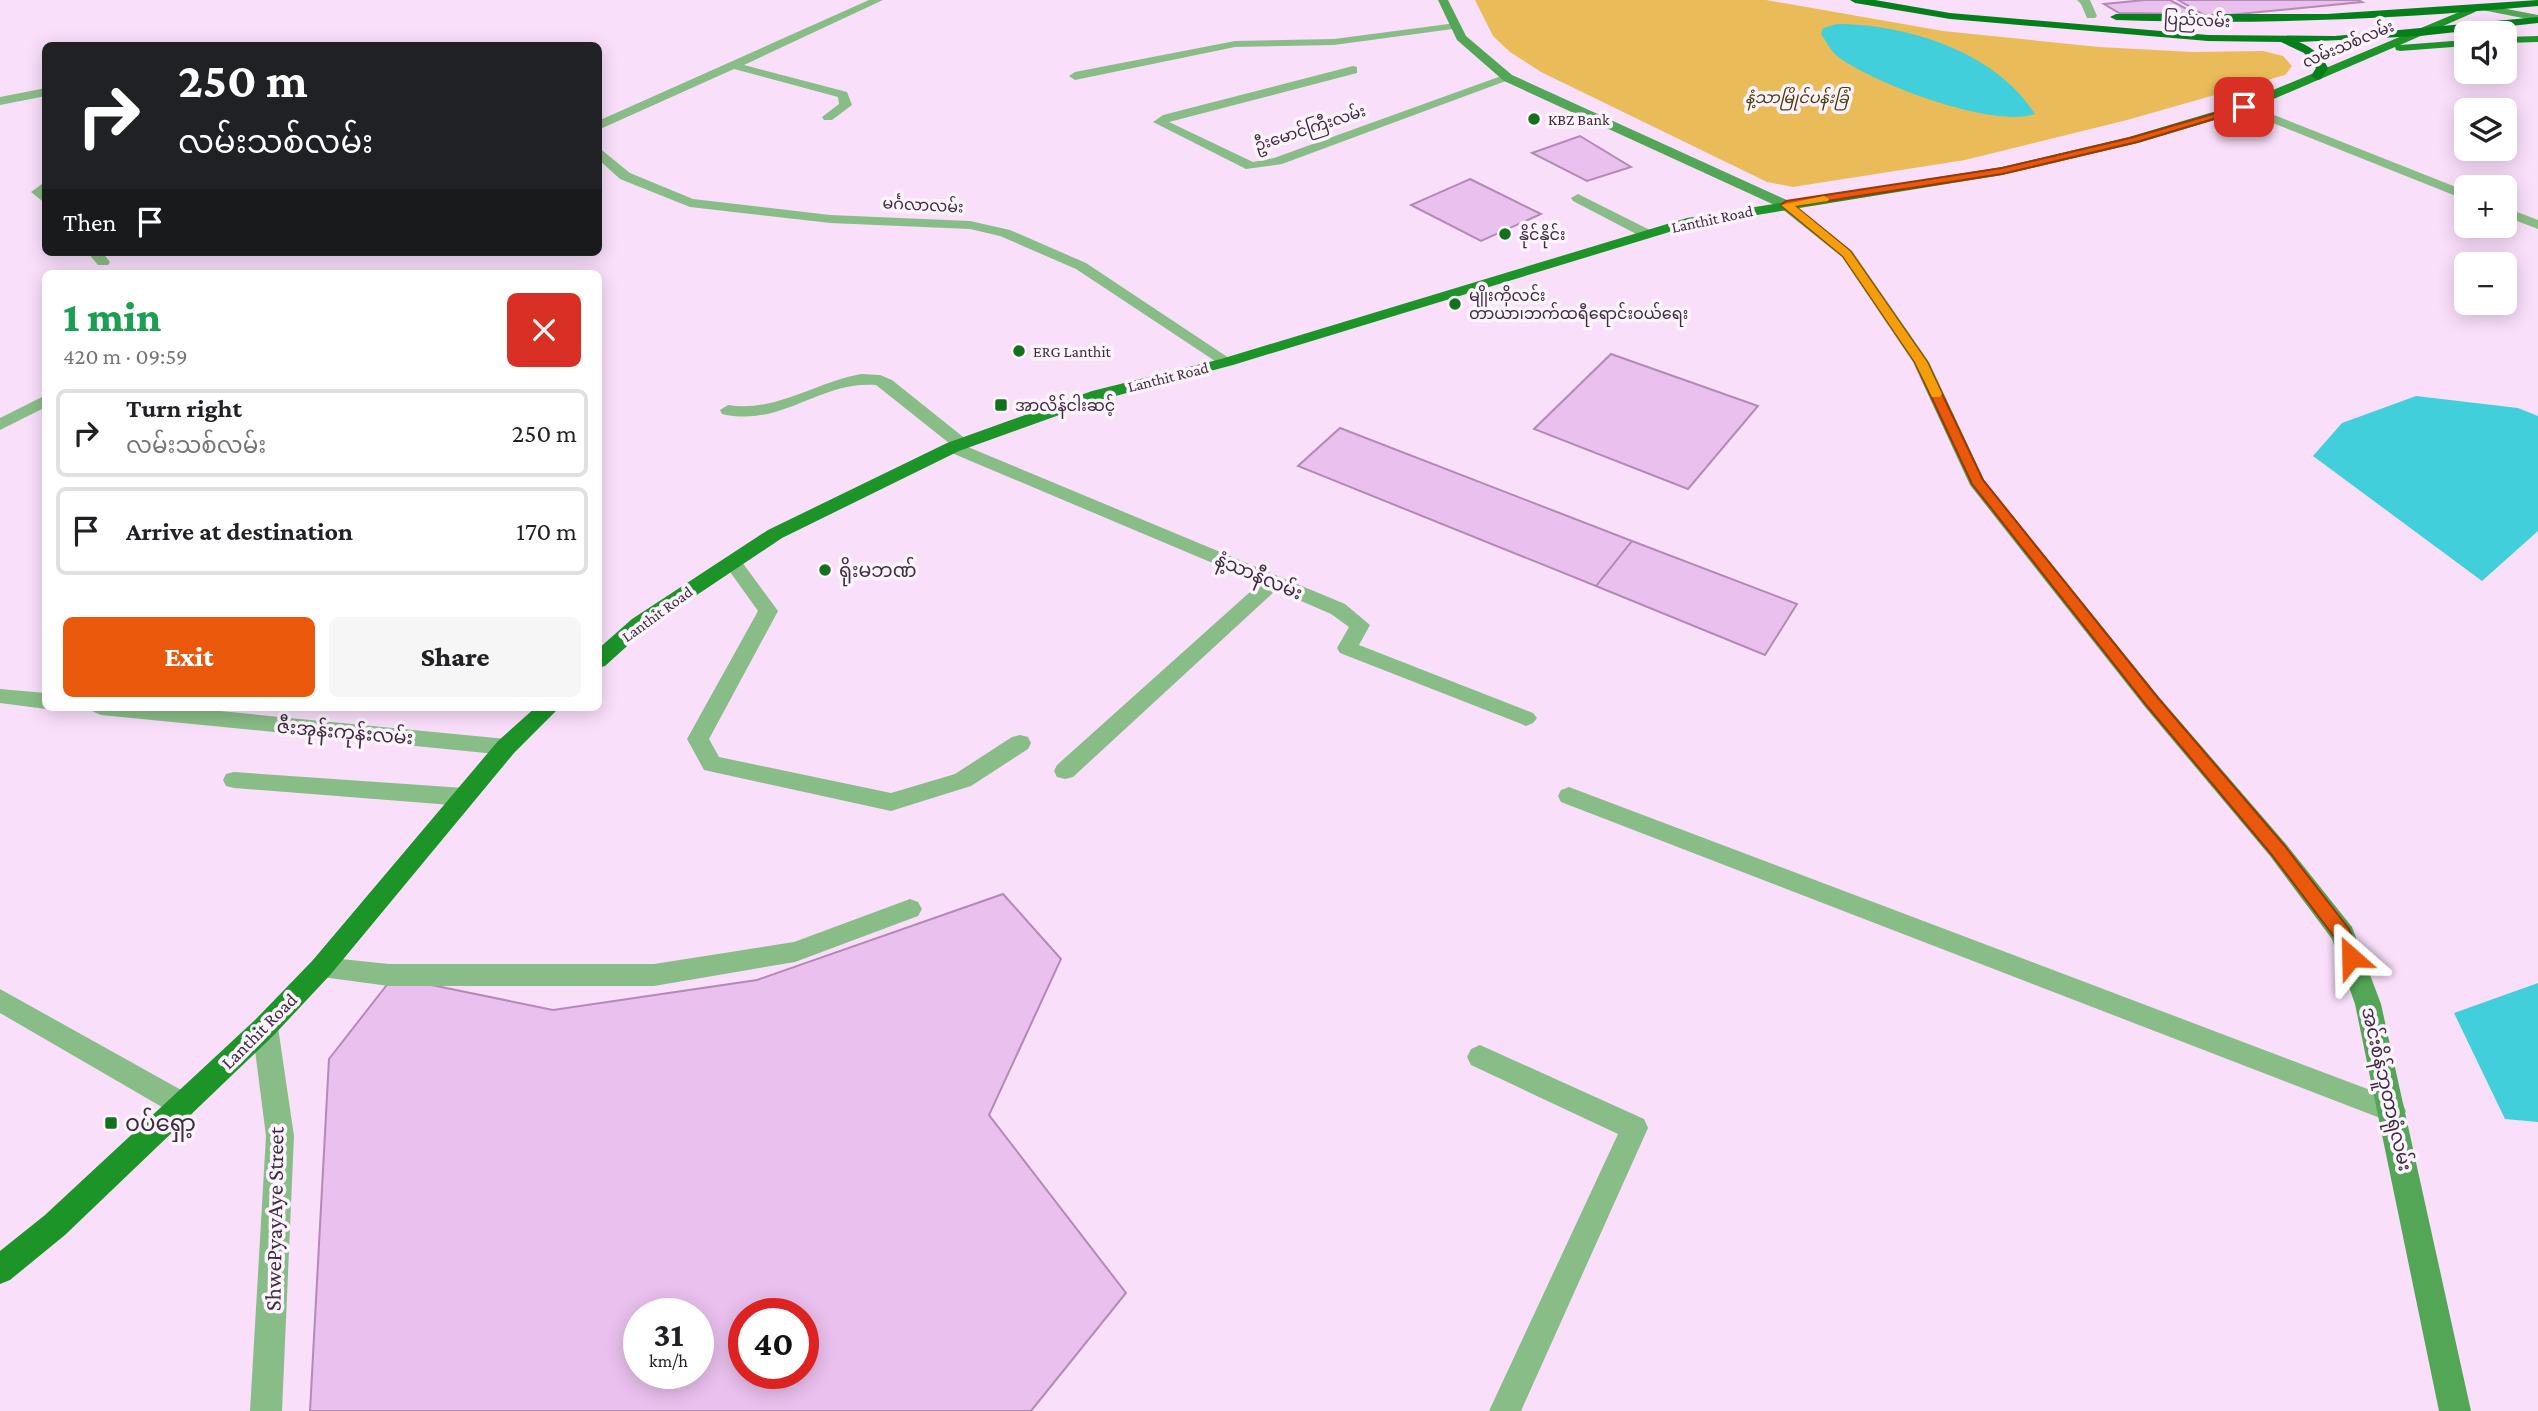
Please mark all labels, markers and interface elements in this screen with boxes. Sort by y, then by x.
street label: ပြည်လမ်း [2163,7,2231,35]
street label: လမ်းသစ်လမ်း [2299,14,2396,71]
map controls [2454,21,2517,315]
button: sound [2454,21,2517,84]
text: 250 m [178,53,308,108]
icon: right [63,70,154,161]
pin [2214,77,2274,137]
park label: နံ့သာမြိုင်ပန်းခြံ [1745,86,1851,111]
icon: arrive [2225,88,2263,126]
button: layers [2454,98,2517,161]
street label: ဦးမောင်ကြီးလမ်း [1251,99,1369,159]
marker: KBZ Bank [1526,111,1542,127]
place label: KBZ Bank [1548,111,1610,128]
text: လမ်းသစ်လမ်း [178,124,373,160]
button: + [2454,175,2517,238]
street label: မင်္ဂလာလမ်း [882,191,964,216]
street label: Lanthit Road [1670,202,1755,236]
icon: arrive [131,203,169,241]
text: Then [63,208,117,237]
place label: နိုင်နိုင်း [1519,223,1566,249]
marker: နိုင်နိုင်း [1497,226,1513,242]
button: − [2454,252,2517,315]
place label: မျိုးကိုလင်း တာယာ၊ဘက်ထရီရောင်းဝယ်ရေး [1469,284,1688,327]
text: 1 min [63,293,161,340]
button: close [507,293,581,367]
marker: မျိုးကိုလင်း တာယာ၊ဘက်ထရီရောင်းဝယ်ရေး [1447,296,1463,312]
text: 420 m · 09:59 [63,343,188,369]
marker: ERG Lanthit [1011,343,1027,359]
place label: ERG Lanthit [1033,343,1112,360]
street label: Lanthit Road [1126,359,1211,395]
text: Turn right [126,394,242,423]
place label: အာလိန်ငါးဆင့် [1015,394,1115,419]
marker: အာလိန်ငါးဆင့် [993,397,1009,413]
icon: right [67,414,105,452]
text: 250 m [512,419,577,448]
text: လမ်းသစ်လမ်း [126,432,266,458]
icon: arrive [67,512,105,550]
text: Arrive at destination [126,517,353,546]
text: 170 m [516,517,577,546]
street label: နံ့သာနီလမ်း [1210,545,1307,608]
place label: ရိုးမဘဏ် [839,556,917,587]
marker: ရိုးမဘဏ် [817,562,833,578]
street label: Lanthit Road [619,582,696,645]
button: Exit [63,617,315,697]
button: Share [329,617,581,697]
street label: ဇီးအုန်းကုန်းလမ်း [275,712,414,754]
position arrow [2314,920,2388,994]
street label: Lanthit Road [217,989,301,1073]
street label: အင်းစိန်ဘူတာရုံလမ်း [2352,1004,2420,1175]
place label: ၀ပ်ရှော့ [125,1107,196,1142]
marker: ၀ပ်ရှော့ [103,1115,119,1131]
street label: ShwePyayAye Street [259,1126,289,1311]
speed limit sign: 40 [728,1298,819,1389]
text: 31 [653,1315,684,1354]
text: km/h [649,1351,688,1371]

